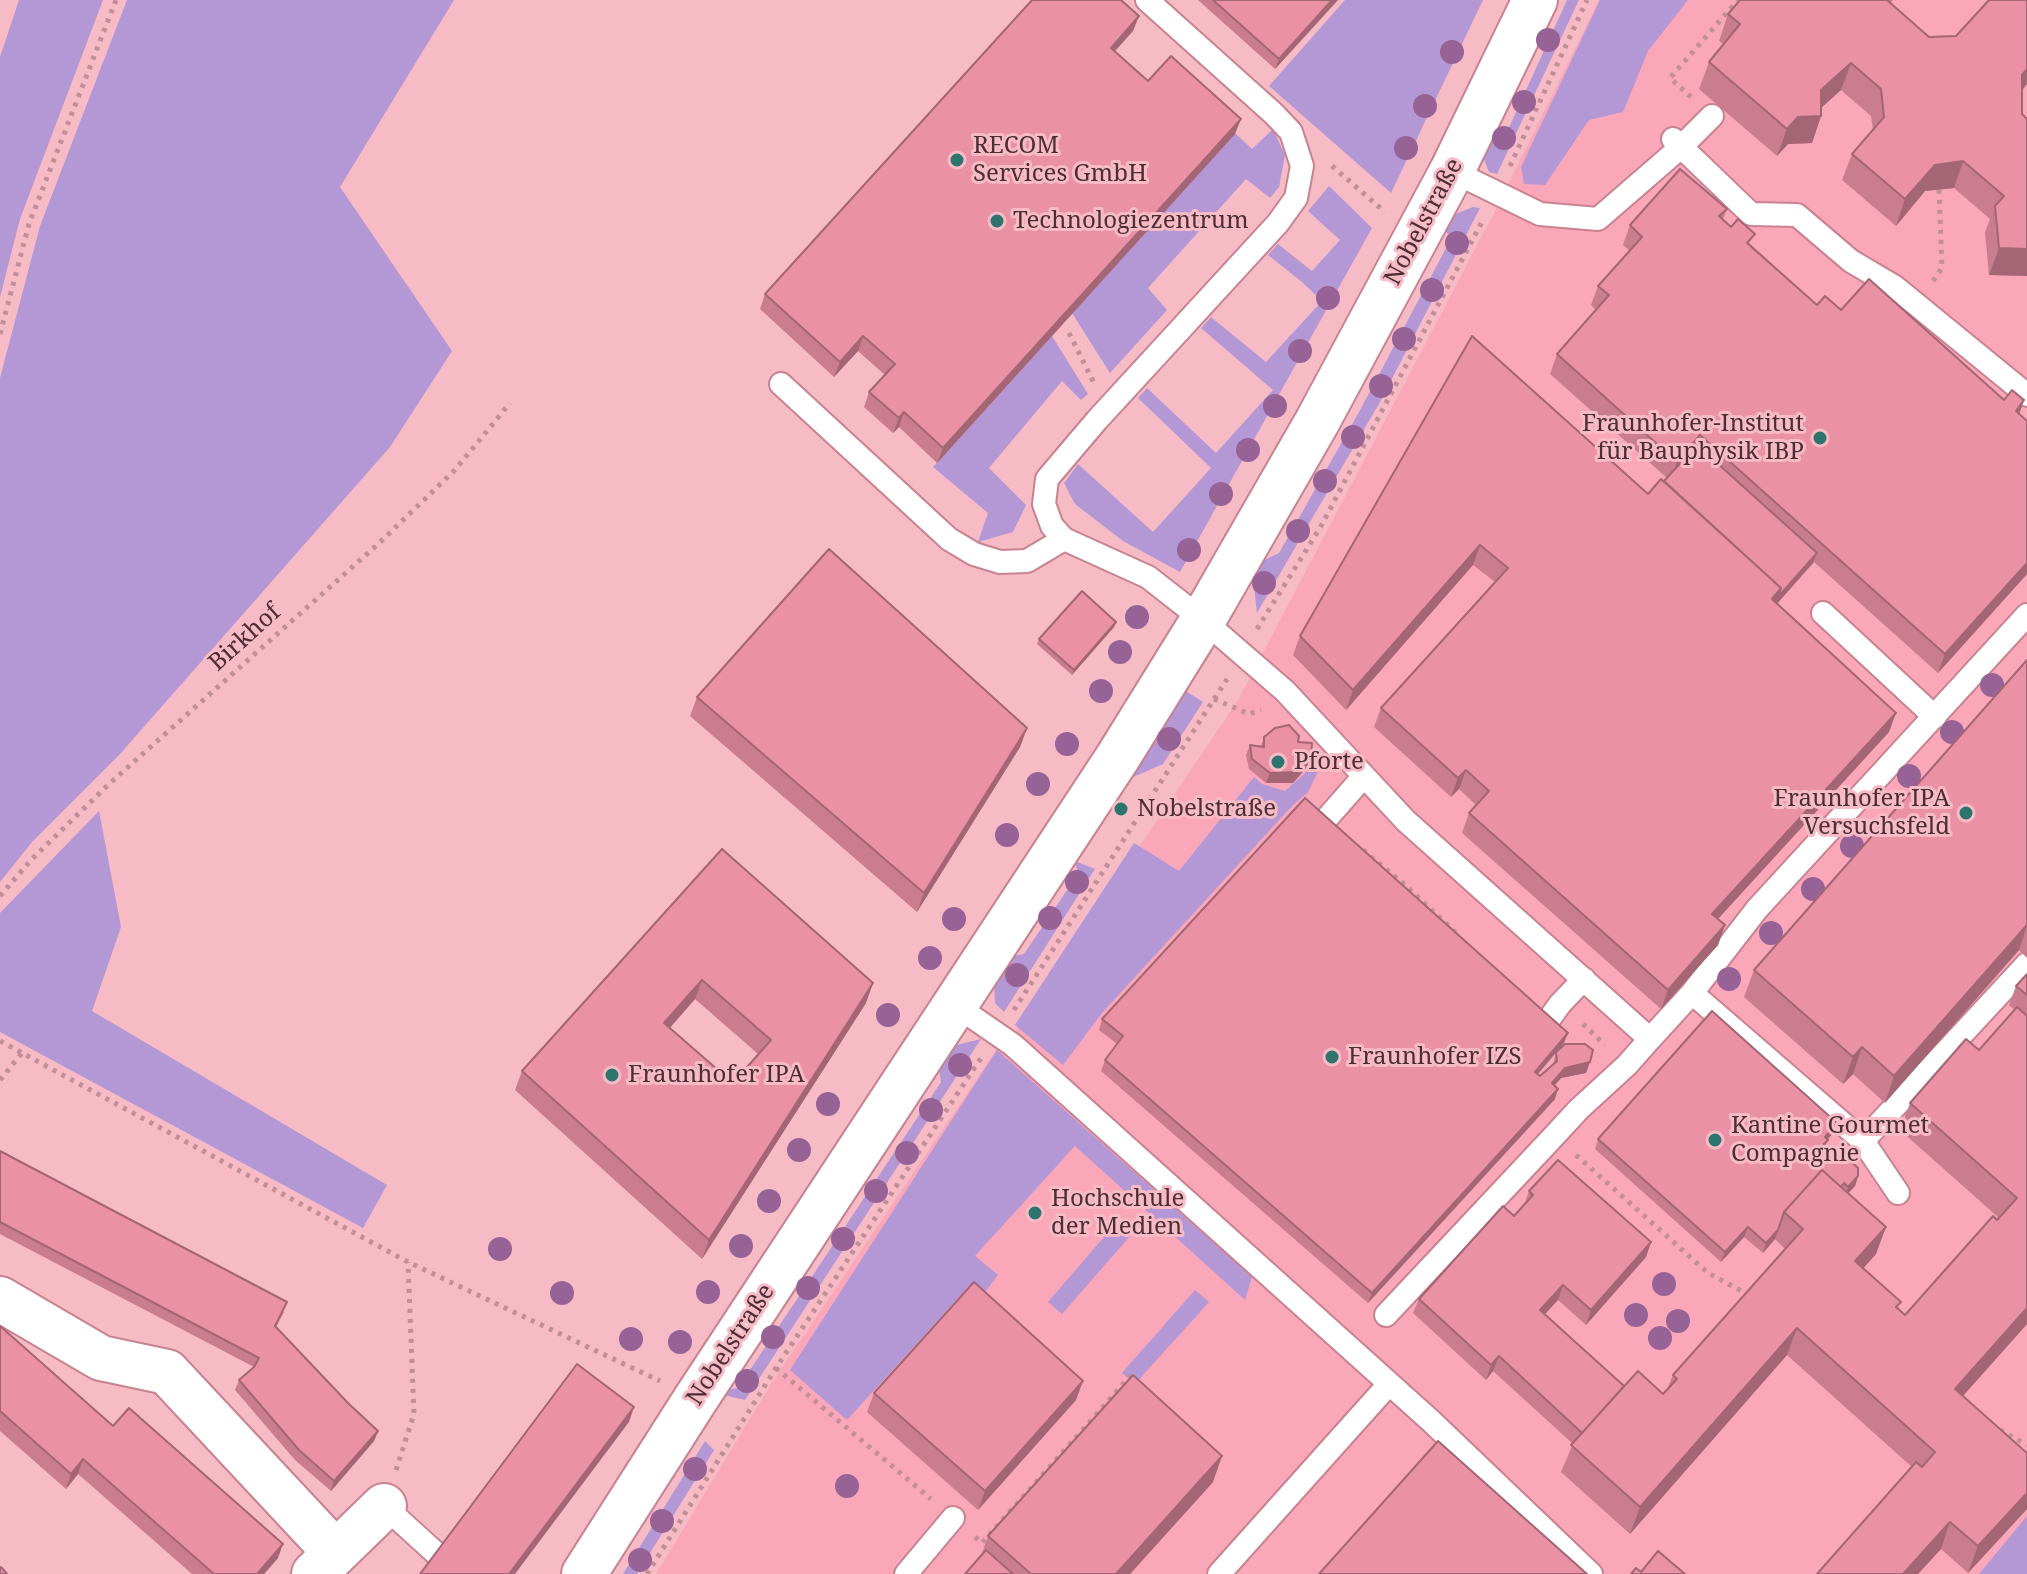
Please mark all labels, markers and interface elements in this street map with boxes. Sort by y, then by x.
place label: RECOM Services GmbH [973,132,1147,188]
marker: RECOM Services GmbH [948,151,966,169]
street label: Nobelstraße [1379,154,1469,290]
place label: Technologiezentrum [1013,207,1249,235]
marker: Technologiezentrum [988,212,1006,230]
place label: Fraunhofer-Institut für Bauphysik IBP [1582,410,1804,466]
marker: Fraunhofer-Institut für Bauphysik IBP [1811,429,1829,447]
street label: Birkhof [203,598,287,678]
place label: Pforte [1294,748,1364,776]
marker: Pforte [1269,753,1287,771]
place label: Fraunhofer IPA Versuchsfeld [1773,785,1950,841]
place label: Nobelstraße [1137,795,1276,823]
marker: Nobelstraße [1112,800,1130,818]
marker: Fraunhofer IPA Versuchsfeld [1957,804,1975,822]
place label: Fraunhofer IZS [1348,1043,1522,1071]
marker: Fraunhofer IZS [1323,1048,1341,1066]
place label: Fraunhofer IPA [628,1061,805,1089]
marker: Fraunhofer IPA [603,1066,621,1084]
place label: Kantine Gourmet Compagnie [1731,1112,1929,1168]
marker: Kantine Gourmet Compagnie [1706,1131,1724,1149]
place label: Hochschule der Medien [1051,1185,1184,1241]
marker: Hochschule der Medien [1026,1204,1044,1222]
street label: Nobelstraße [681,1279,781,1411]

